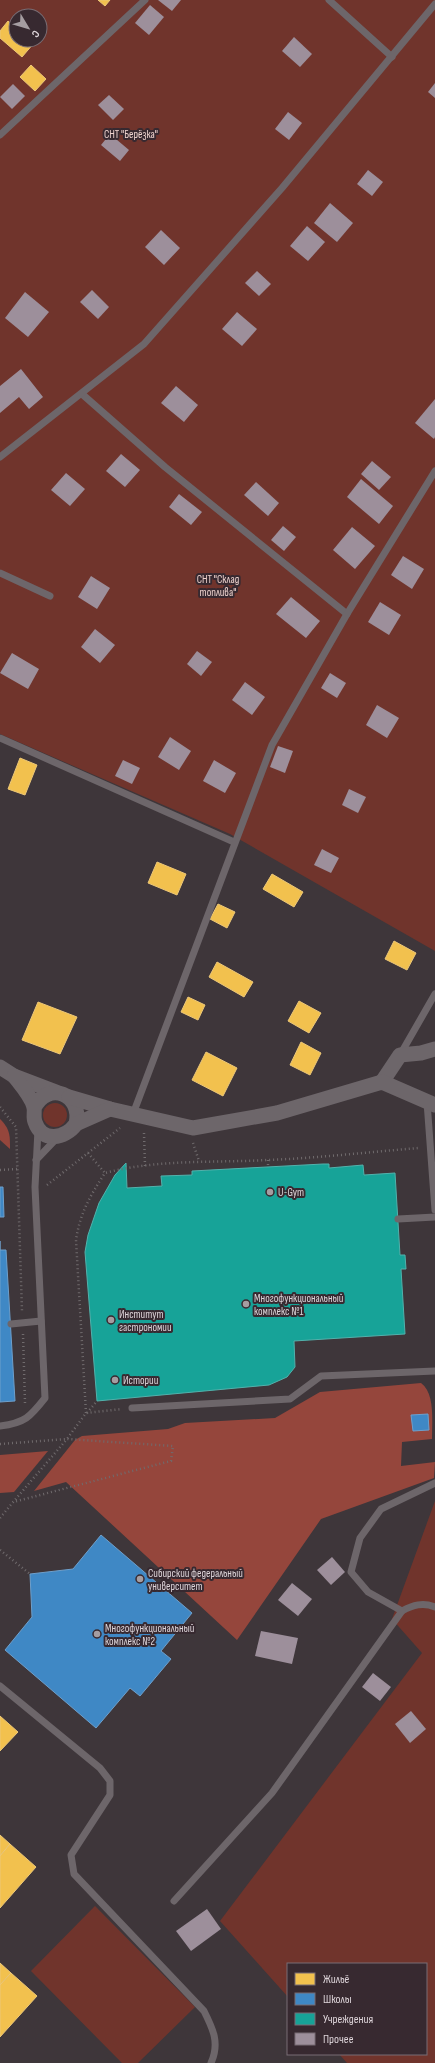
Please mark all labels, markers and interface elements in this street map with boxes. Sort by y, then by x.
north arrow [8,8,48,48]
text: С [28,28,42,40]
park label: СНТ "Берёзка" [104,128,158,141]
park label: СНТ "Склад топлива" [197,573,239,599]
place label: U-Gym [278,1186,304,1199]
marker: U-Gym [265,1187,275,1197]
place label: Многофункциональный комплекс №1 [254,1292,344,1318]
marker: Многофункциональный комплекс №1 [241,1299,251,1309]
place label: Институт гастрономии [119,1308,172,1334]
marker: Институт гастрономии [106,1315,116,1325]
place label: Истории [123,1374,159,1387]
marker: Истории [110,1375,120,1385]
place label: Сибирский федеральный университет [148,1567,243,1593]
marker: Сибирский федеральный университет [135,1574,145,1584]
place label: Многофункциональный комплекс №2 [105,1622,195,1648]
marker: Многофункциональный комплекс №2 [92,1629,102,1639]
legend [287,1963,427,2055]
text: Жильё [323,1972,350,1987]
text: Школы [323,1992,352,2007]
text: Учреждения [323,2012,374,2027]
text: Прочее [323,2032,354,2047]

